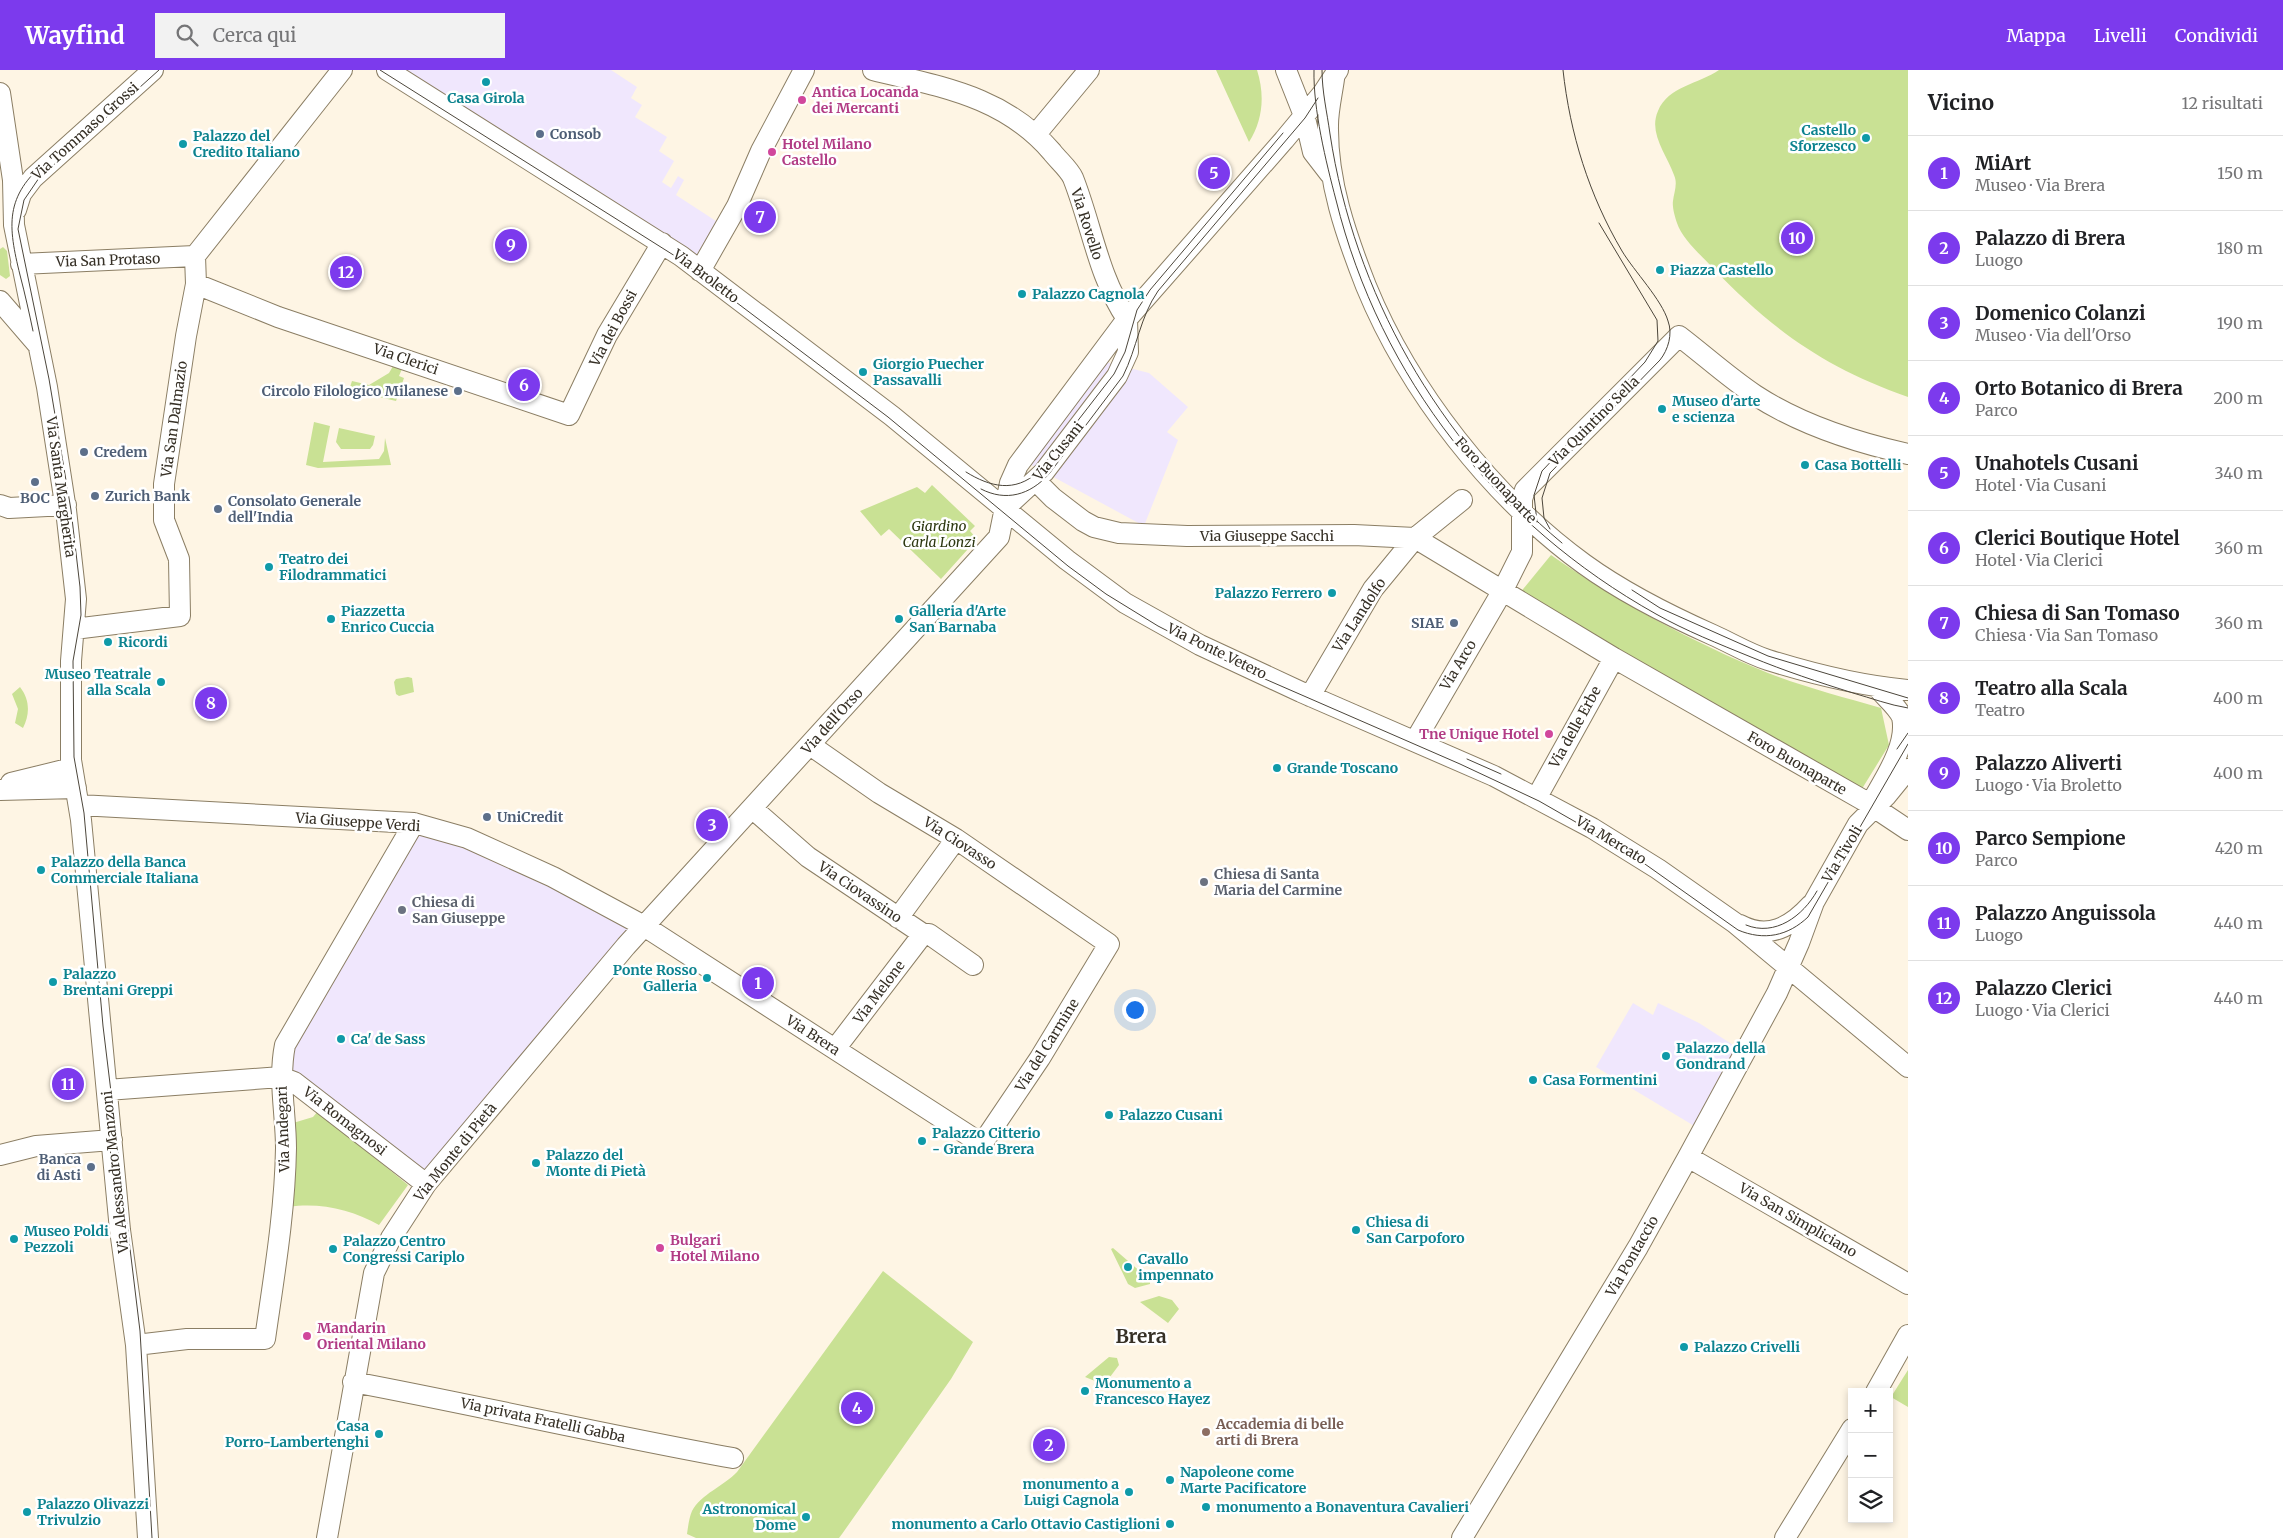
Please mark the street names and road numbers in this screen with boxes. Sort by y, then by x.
street label: Via Tommaso Grossi [27,78,143,184]
street label: Via Rovello [1067,185,1107,262]
street label: Via Broletto [668,245,743,307]
street label: Via San Protaso [54,249,161,271]
street label: Via dei Bossi [585,286,641,370]
street label: Via Clerici [370,339,441,379]
street label: Via San Dalmazio [157,360,191,479]
street label: Via Quintino Sella [1544,372,1643,471]
street label: Via Santa Margherita [42,414,80,559]
street label: Via Cusani [1028,418,1088,485]
street label: Foro Buonaparte [1451,433,1541,527]
street label: Via Giuseppe Sacchi [1199,527,1334,545]
street label: Via Landolfo [1328,575,1390,656]
street label: Via Ponte Vetero [1163,619,1270,683]
street label: Via Arco [1435,637,1480,694]
street label: Via delle Erbe [1545,683,1605,772]
street label: Via dell'Orso [797,684,867,759]
street label: Foro Buonaparte [1744,727,1850,799]
street label: Via Giuseppe Verdi [294,809,421,835]
street label: Via Mercato [1572,811,1650,868]
street label: Via Ciovasso [919,812,1000,873]
street label: Via Tivoli [1817,822,1866,887]
street label: Via Ciovassino [814,857,905,927]
street label: Via Melone [849,957,909,1028]
street label: Via del Carmine [1011,995,1083,1096]
street label: Via Brera [782,1010,844,1059]
street label: Via Romagnosi [299,1082,391,1160]
street label: Via Andegari [272,1085,294,1174]
street label: Via Alessandro Manzoni [97,1089,133,1255]
street label: Via Monte di Pietà [409,1099,501,1206]
street label: Via San Simpliciano [1735,1178,1860,1261]
street label: Via Pontaccio [1601,1212,1662,1300]
street label: Via privata Fratelli Gabba [458,1394,628,1446]

